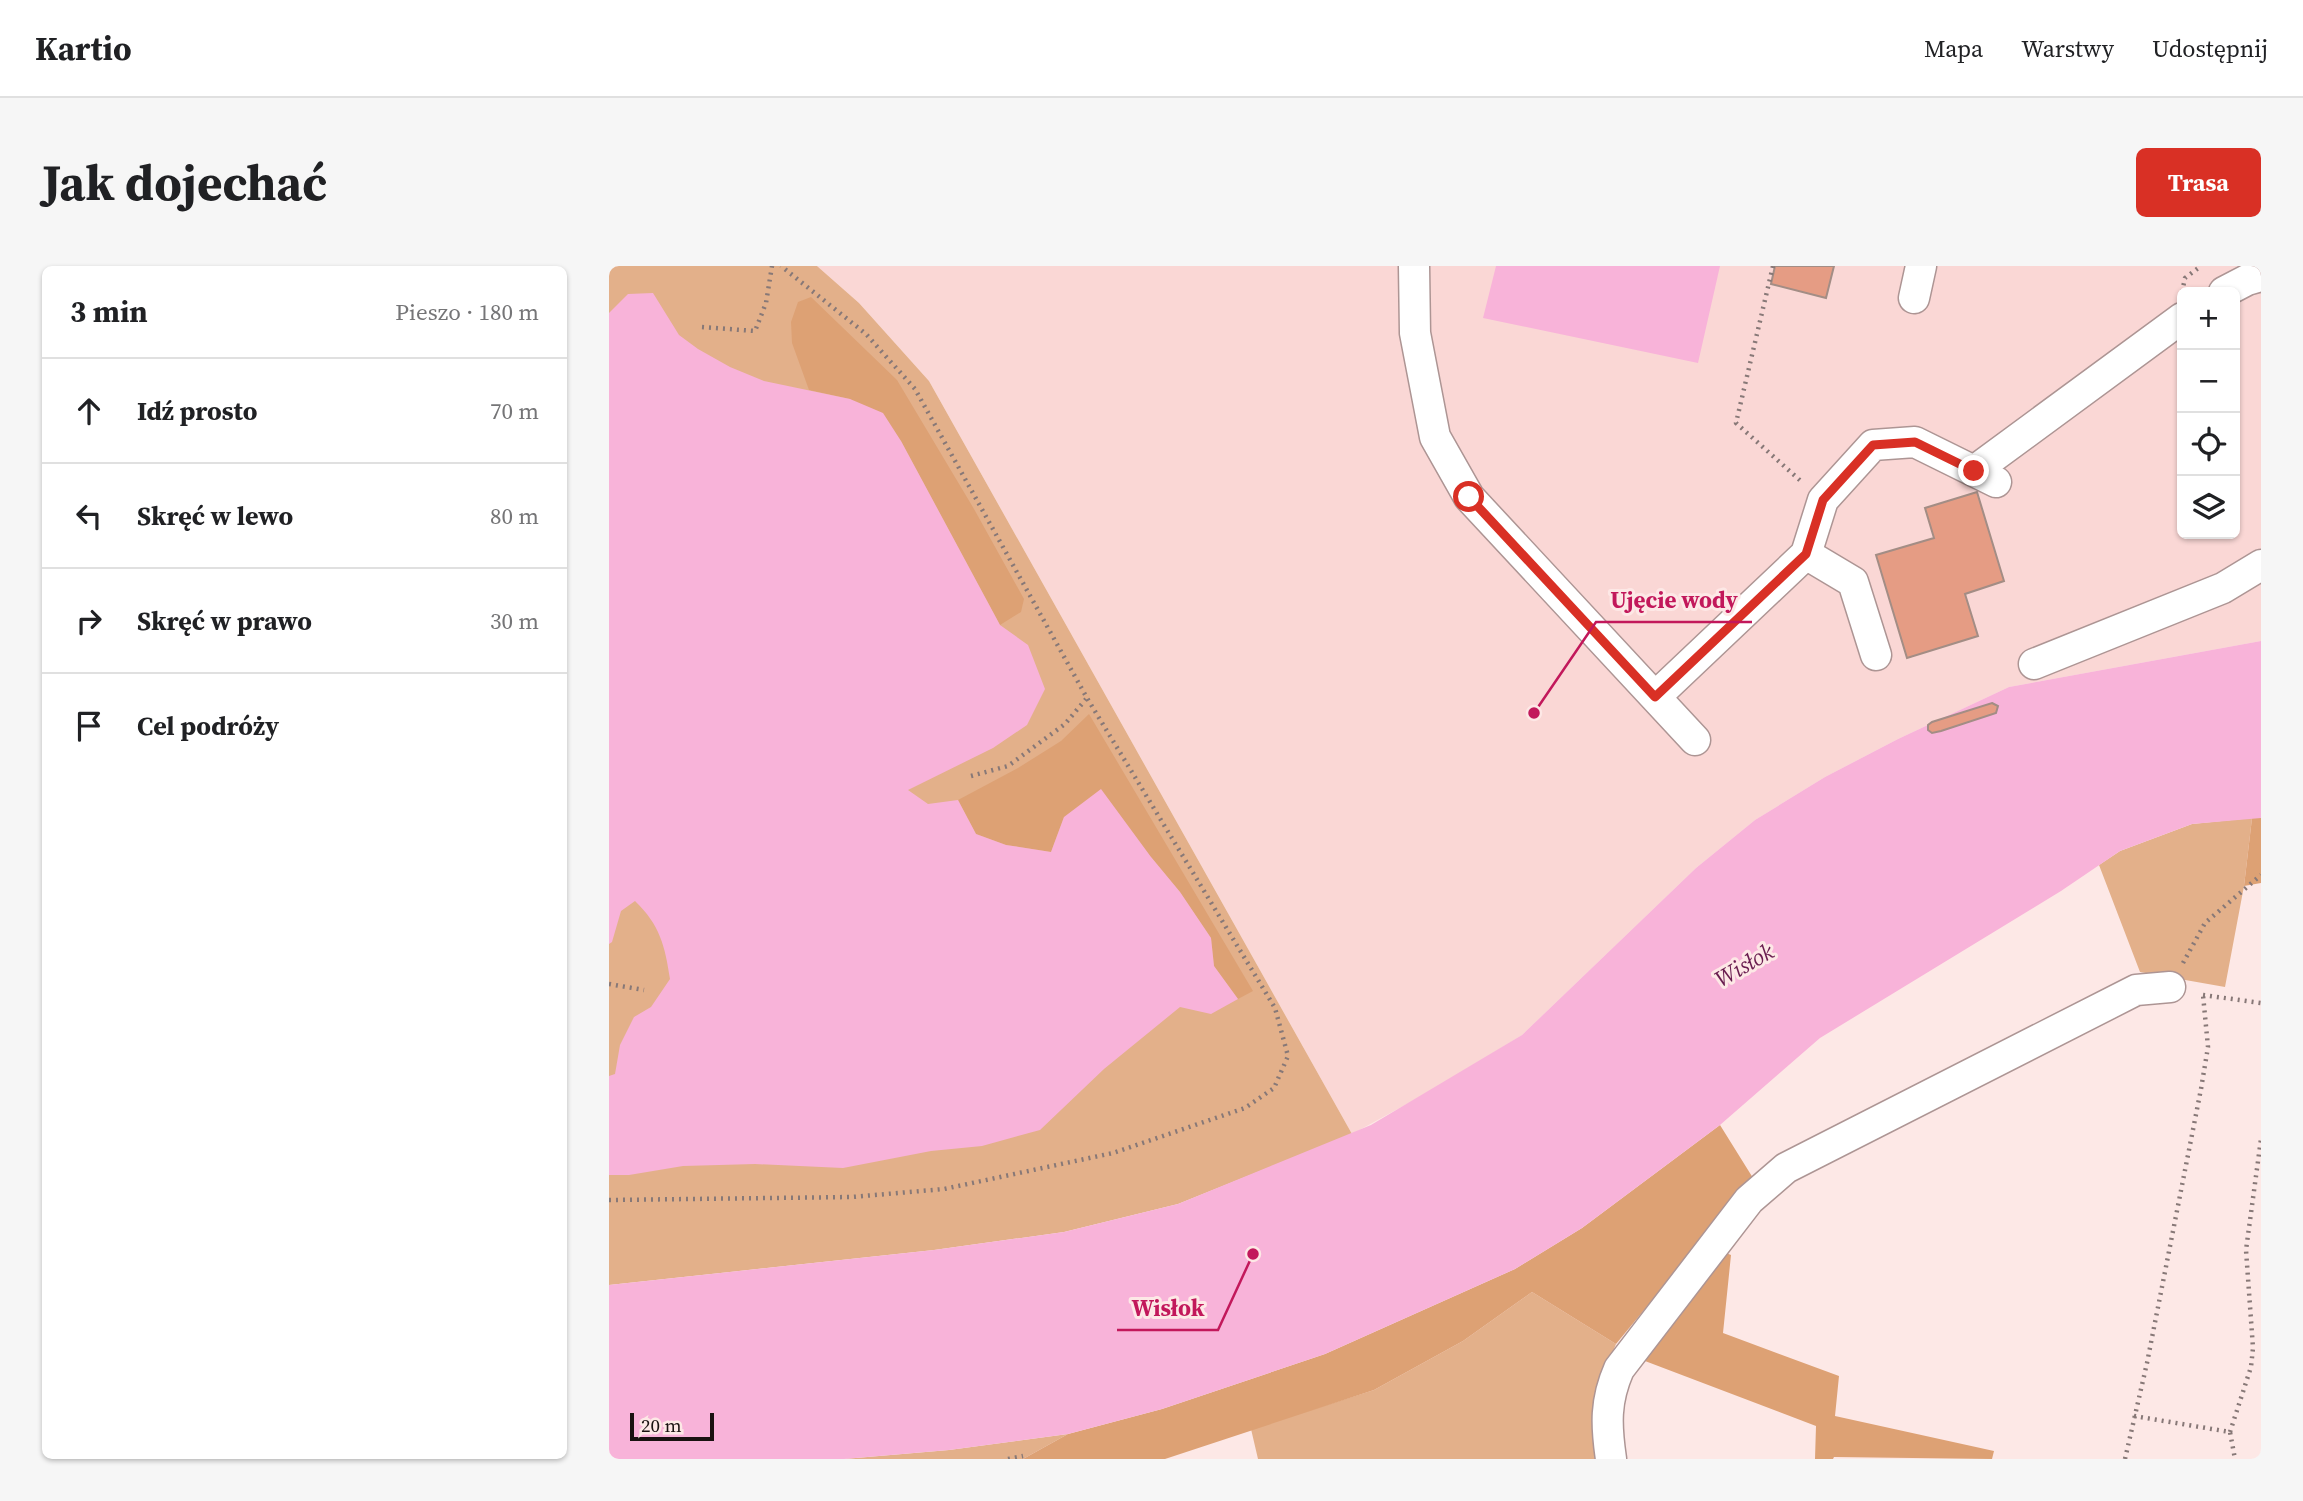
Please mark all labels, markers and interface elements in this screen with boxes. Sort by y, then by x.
text: Kartio [35,26,132,71]
text: Mapa [1924,32,1983,65]
text: Warstwy [2021,32,2114,65]
text: Udostępnij [2152,32,2268,65]
button: Trasa [2136,148,2261,217]
text: Jak dojechać [42,149,327,216]
map controls [2177,287,2240,539]
button: + [2177,287,2240,350]
text: 3 min [70,291,148,332]
text: Pieszo · 180 m [395,296,539,328]
button: − [2177,350,2240,413]
icon: ahead [70,392,108,430]
text: Idź prosto [137,393,257,429]
text: 70 m [490,395,539,427]
button: locate [2177,413,2240,476]
route end [1958,455,1989,486]
button: layers [2177,476,2240,539]
route start [1453,481,1484,512]
icon: left [70,497,108,535]
text: Skręć w lewo [137,498,293,534]
text: 80 m [490,500,539,532]
callout: Ujęcie wody [1596,578,1752,622]
text: Ujęcie wody [1610,584,1739,616]
icon: right [70,602,108,640]
text: Skręć w prawo [137,603,312,639]
text: 30 m [490,605,539,637]
icon: arrive [70,707,108,745]
text: Cel podróży [137,708,279,744]
water label: Wisłok [1709,935,1780,995]
callout: Wisłok [1117,1286,1218,1330]
text: Wisłok [1131,1292,1205,1324]
scale bar [630,1410,714,1442]
text: 20 m [641,1412,682,1438]

